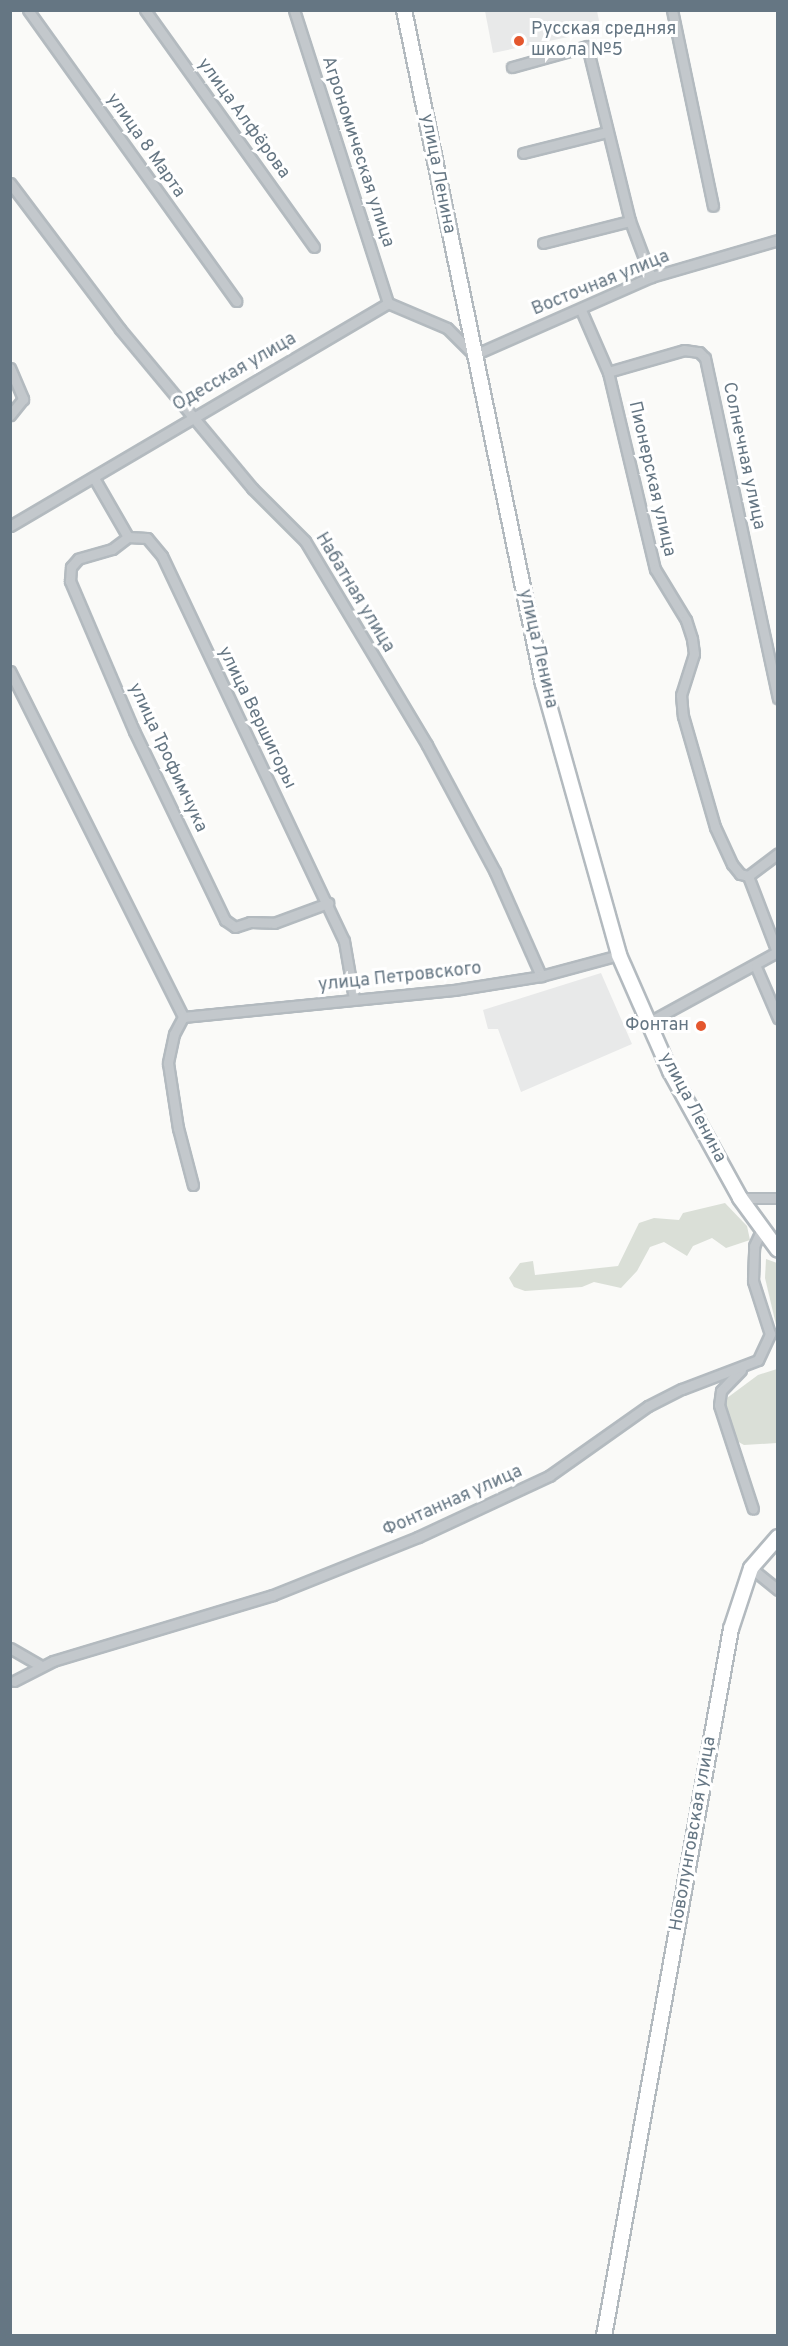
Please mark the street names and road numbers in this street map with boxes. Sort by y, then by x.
street label: улица Алфёрова [192,54,294,184]
street label: Агрономическая улица [316,54,398,250]
street label: улица 8 Марта [101,90,189,202]
street label: улица Ленина [415,112,459,236]
street label: Восточная улица [529,247,673,321]
street label: Одесская улица [169,329,301,417]
street label: Солнечная улица [717,380,769,532]
street label: Пионерская улица [623,399,679,559]
street label: Набатная улица [310,529,398,657]
street label: улица Ленина [513,587,561,711]
street label: улица Вершигоры [212,643,300,793]
street label: улица Трофимчука [123,680,211,836]
street label: улица Петровского [317,959,483,997]
street label: улица Ленина [654,1049,730,1167]
street label: Фонтанная улица [380,1462,526,1542]
street label: Новолунговская улица [666,1735,722,1933]

